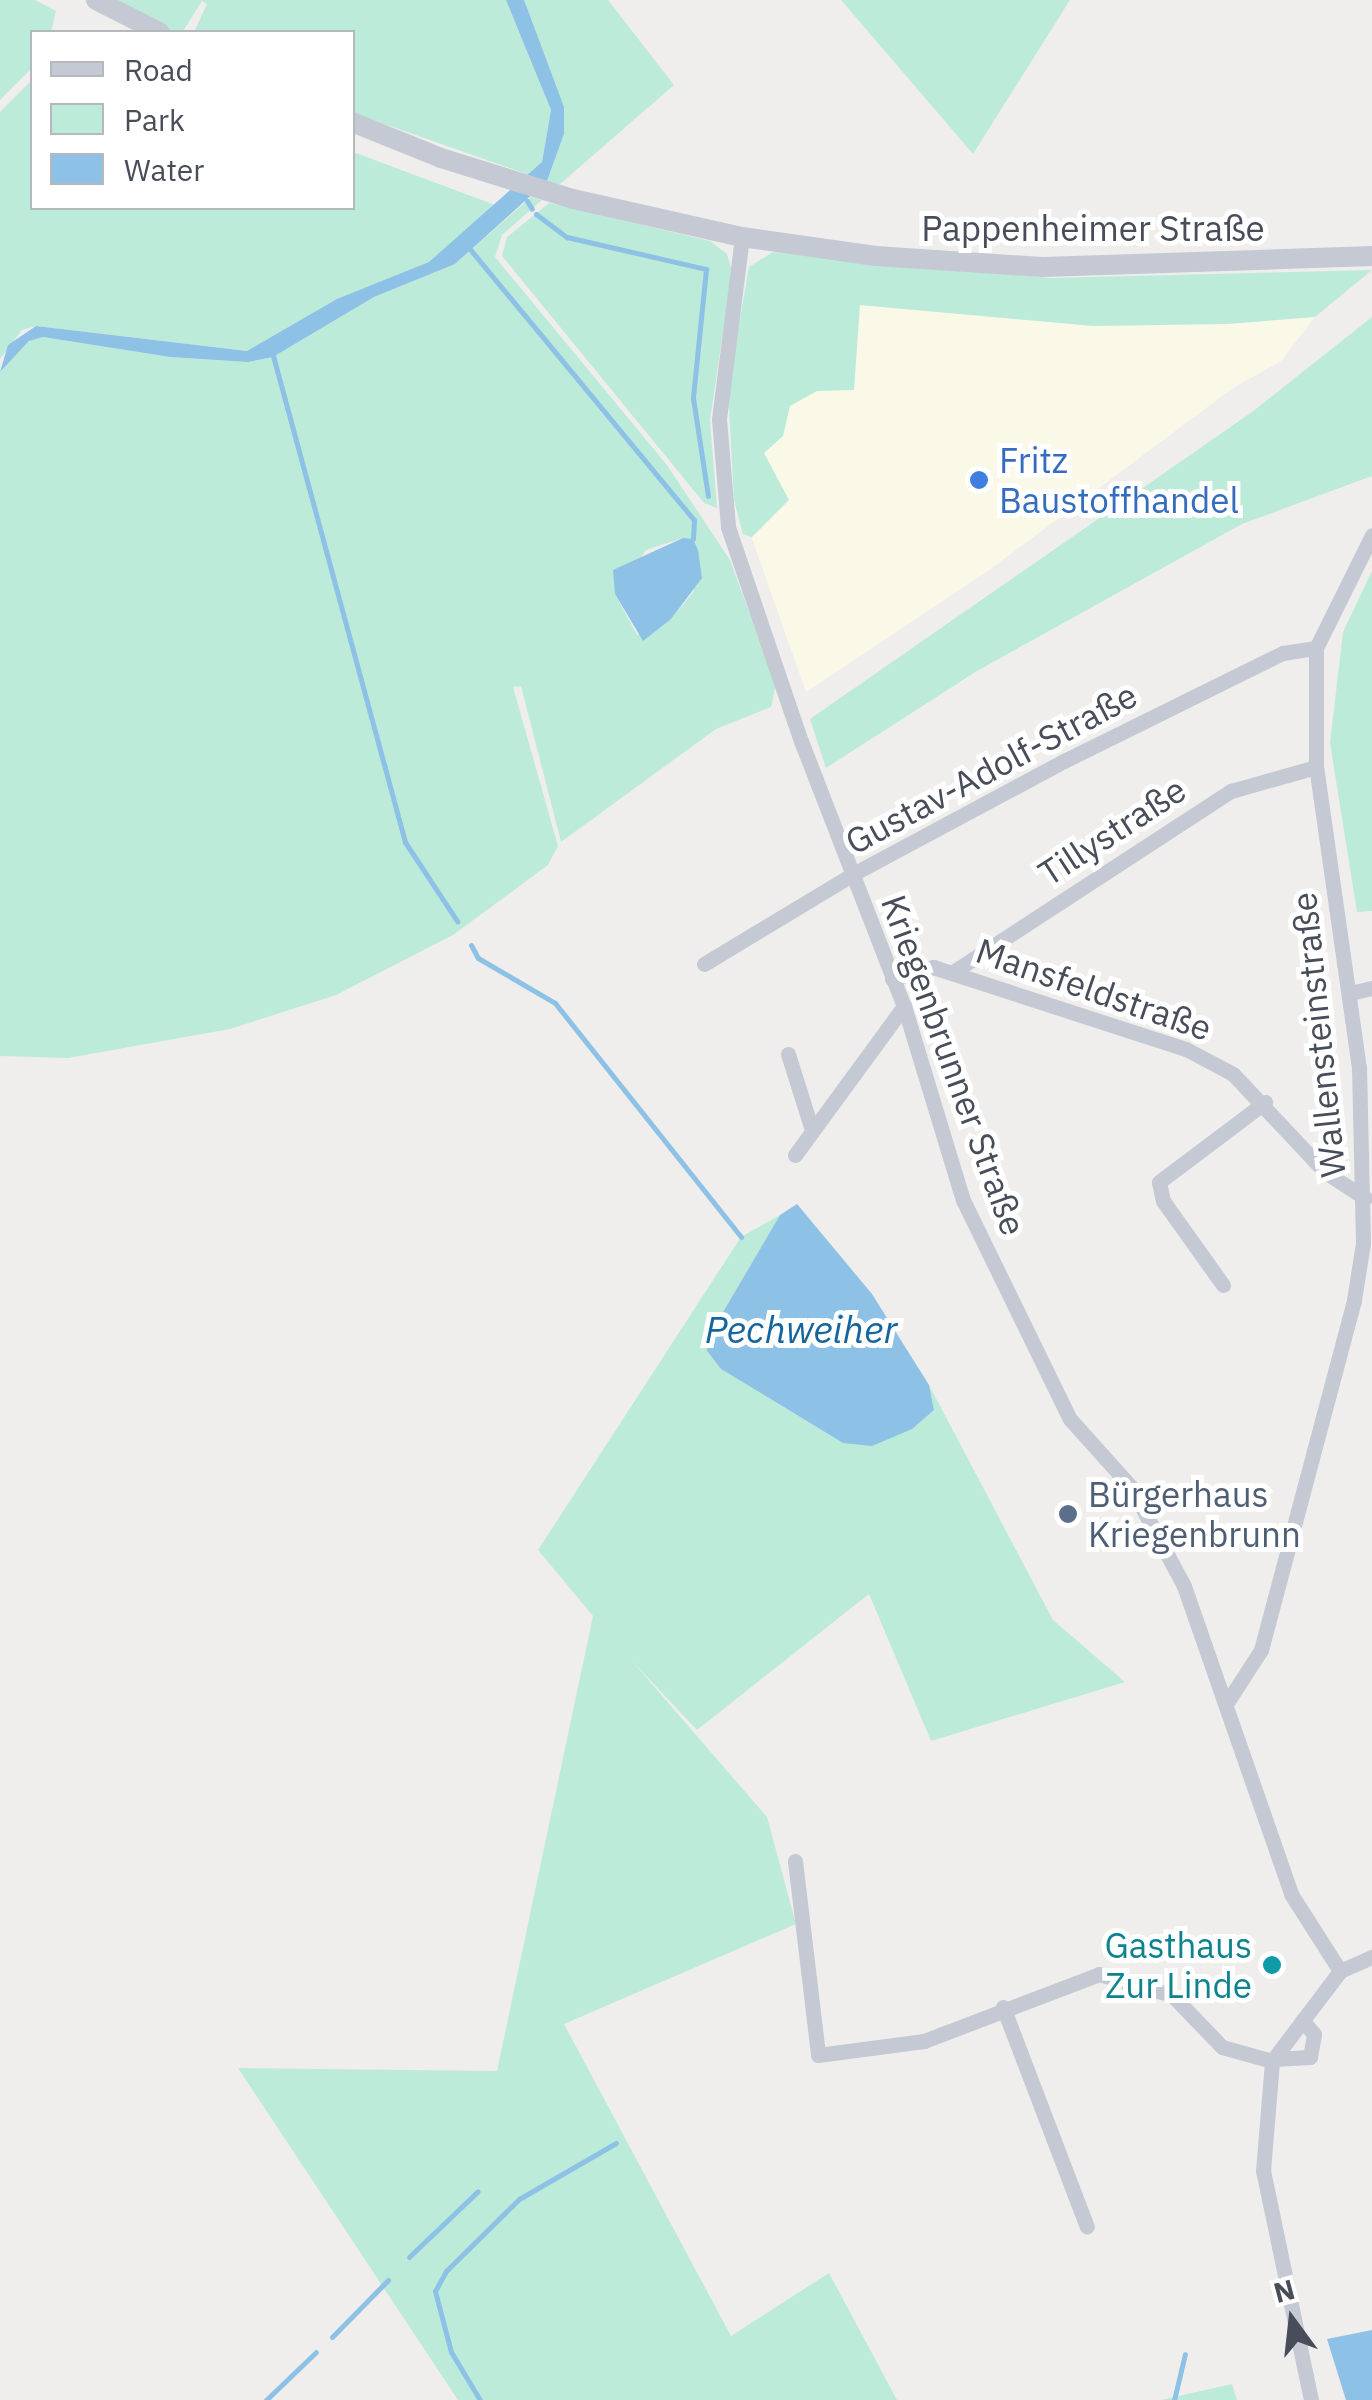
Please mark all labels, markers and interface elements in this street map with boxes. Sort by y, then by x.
legend [30,30,355,210]
text: Road [124,50,193,89]
text: Park [124,100,185,139]
text: Water [124,150,204,189]
street label: Pappenheimer Straße [921,207,1265,249]
place label: Fritz Baustoffhandel [999,439,1239,521]
marker: Fritz Baustoffhandel [968,469,990,491]
street label: Gustav-Adolf-Straße [838,673,1144,863]
street label: Tillystraße [1031,768,1193,894]
street label: Kriegenbrunner Straße [873,889,1035,1241]
street label: Wallensteinstraße [1282,890,1354,1180]
street label: Mansfeldstraße [971,929,1217,1049]
water label: Pechweiher [705,1306,897,1352]
place label: Bürgerhaus Kriegenbrunn [1088,1473,1301,1555]
marker: Bürgerhaus Kriegenbrunn [1057,1503,1079,1525]
place label: Gasthaus Zur Linde [1104,1924,1252,2006]
marker: Gasthaus Zur Linde [1261,1954,1283,1976]
north arrow [1242,2270,1342,2370]
text: N [1270,2270,1299,2311]

